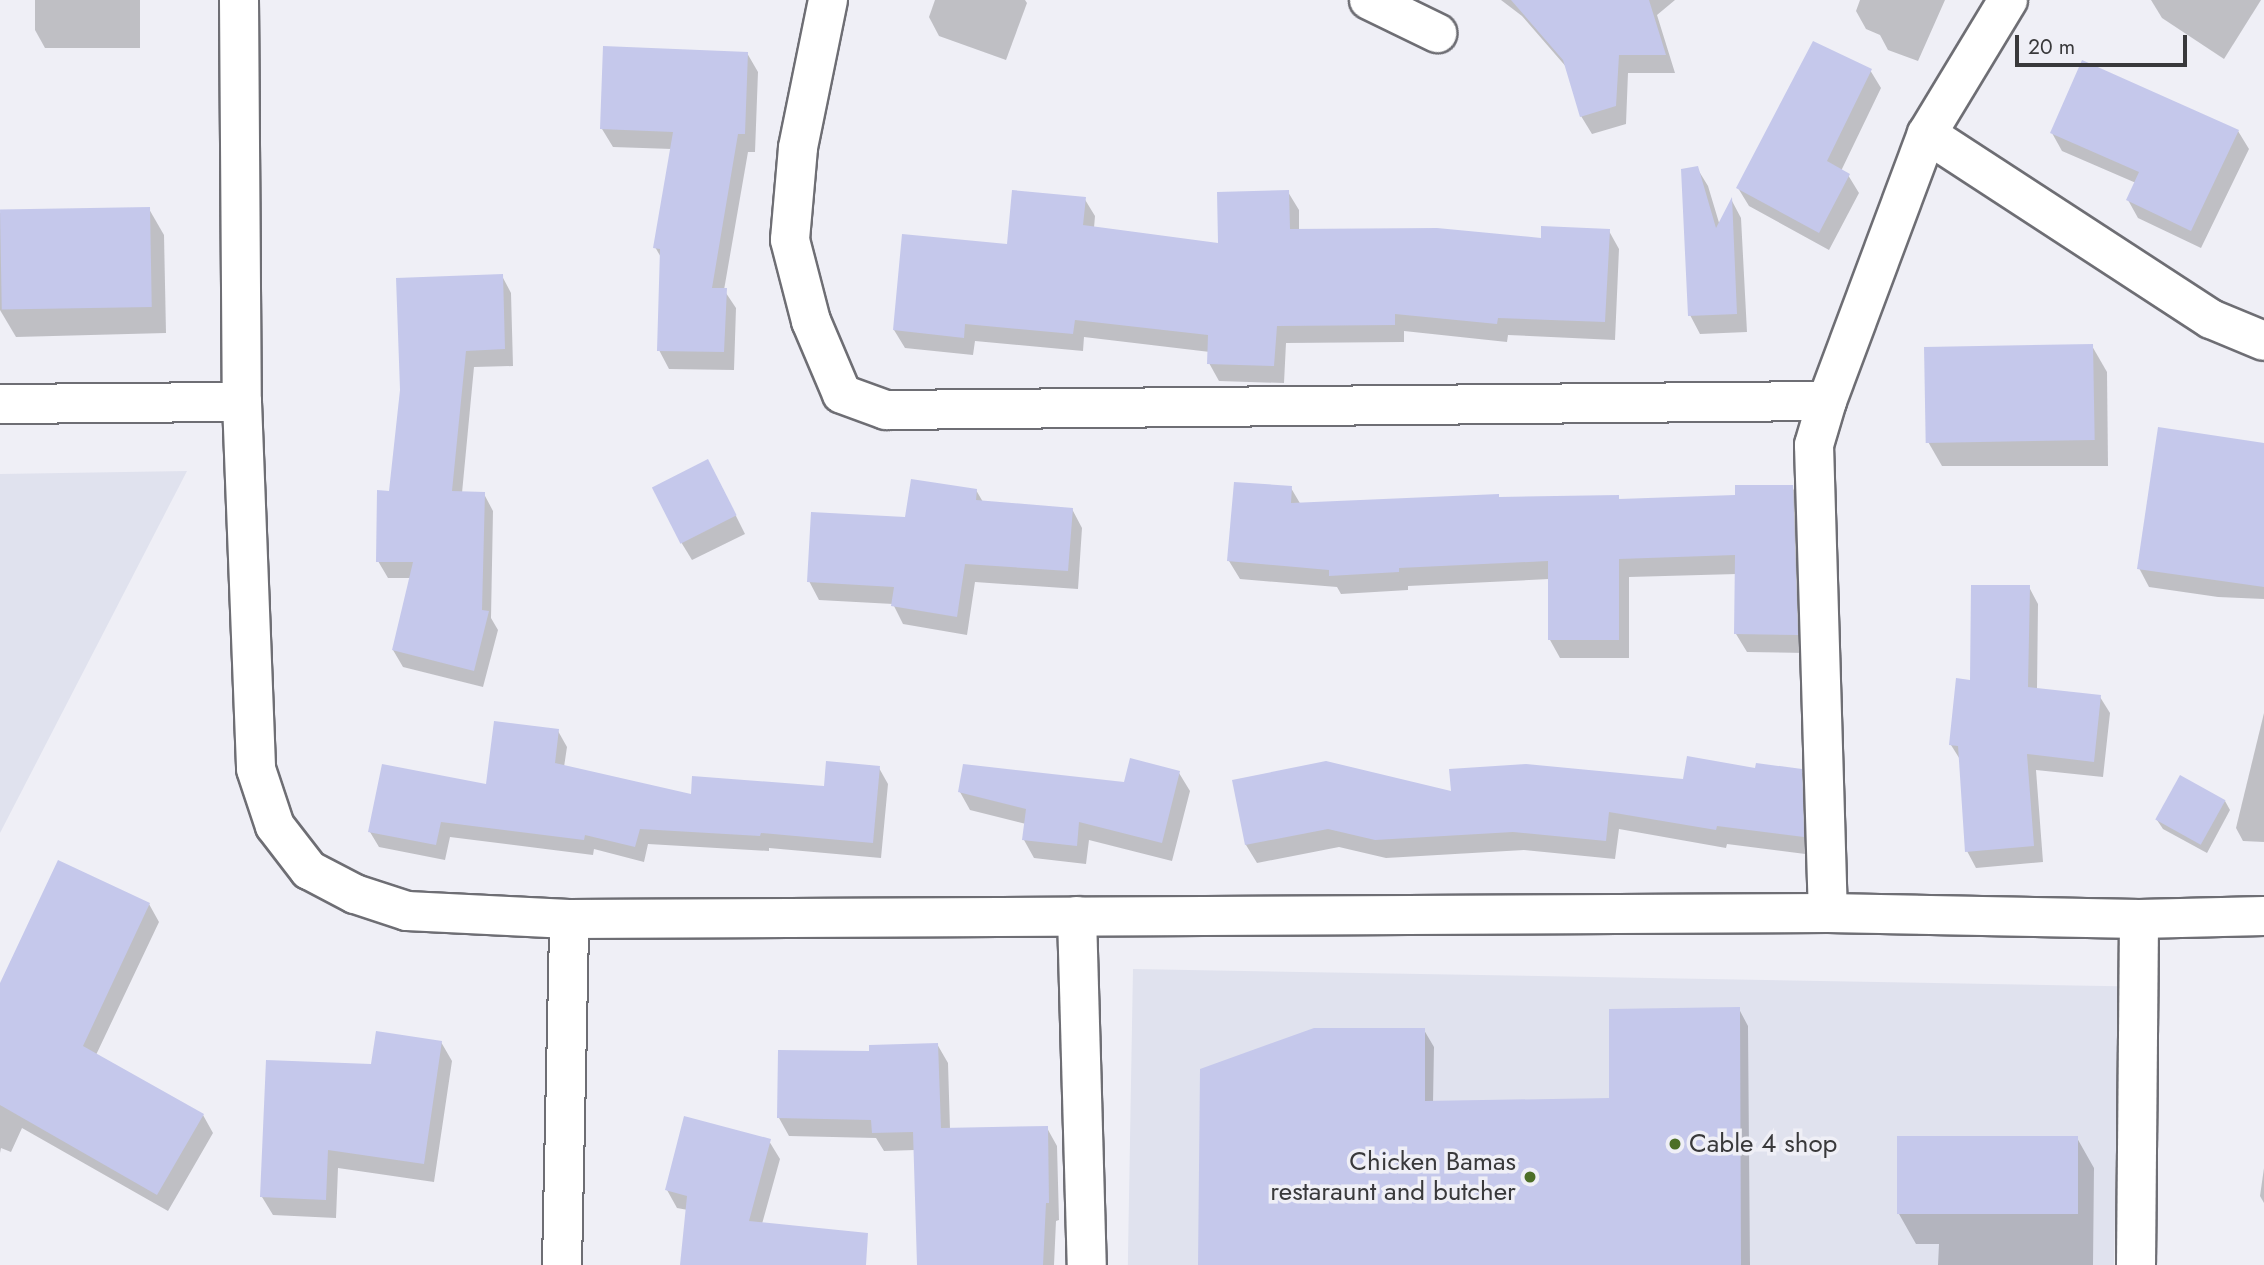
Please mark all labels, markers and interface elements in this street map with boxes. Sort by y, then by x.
scale bar [2019,21,2190,65]
text: 20 m [2028,32,2075,62]
place label: Cable 4 shop [1689,1128,1837,1160]
marker: Cable 4 shop [1667,1136,1683,1152]
place label: Chicken Bamas restaraunt and butcher [1270,1146,1516,1208]
marker: Chicken Bamas restaraunt and butcher [1522,1169,1538,1185]

